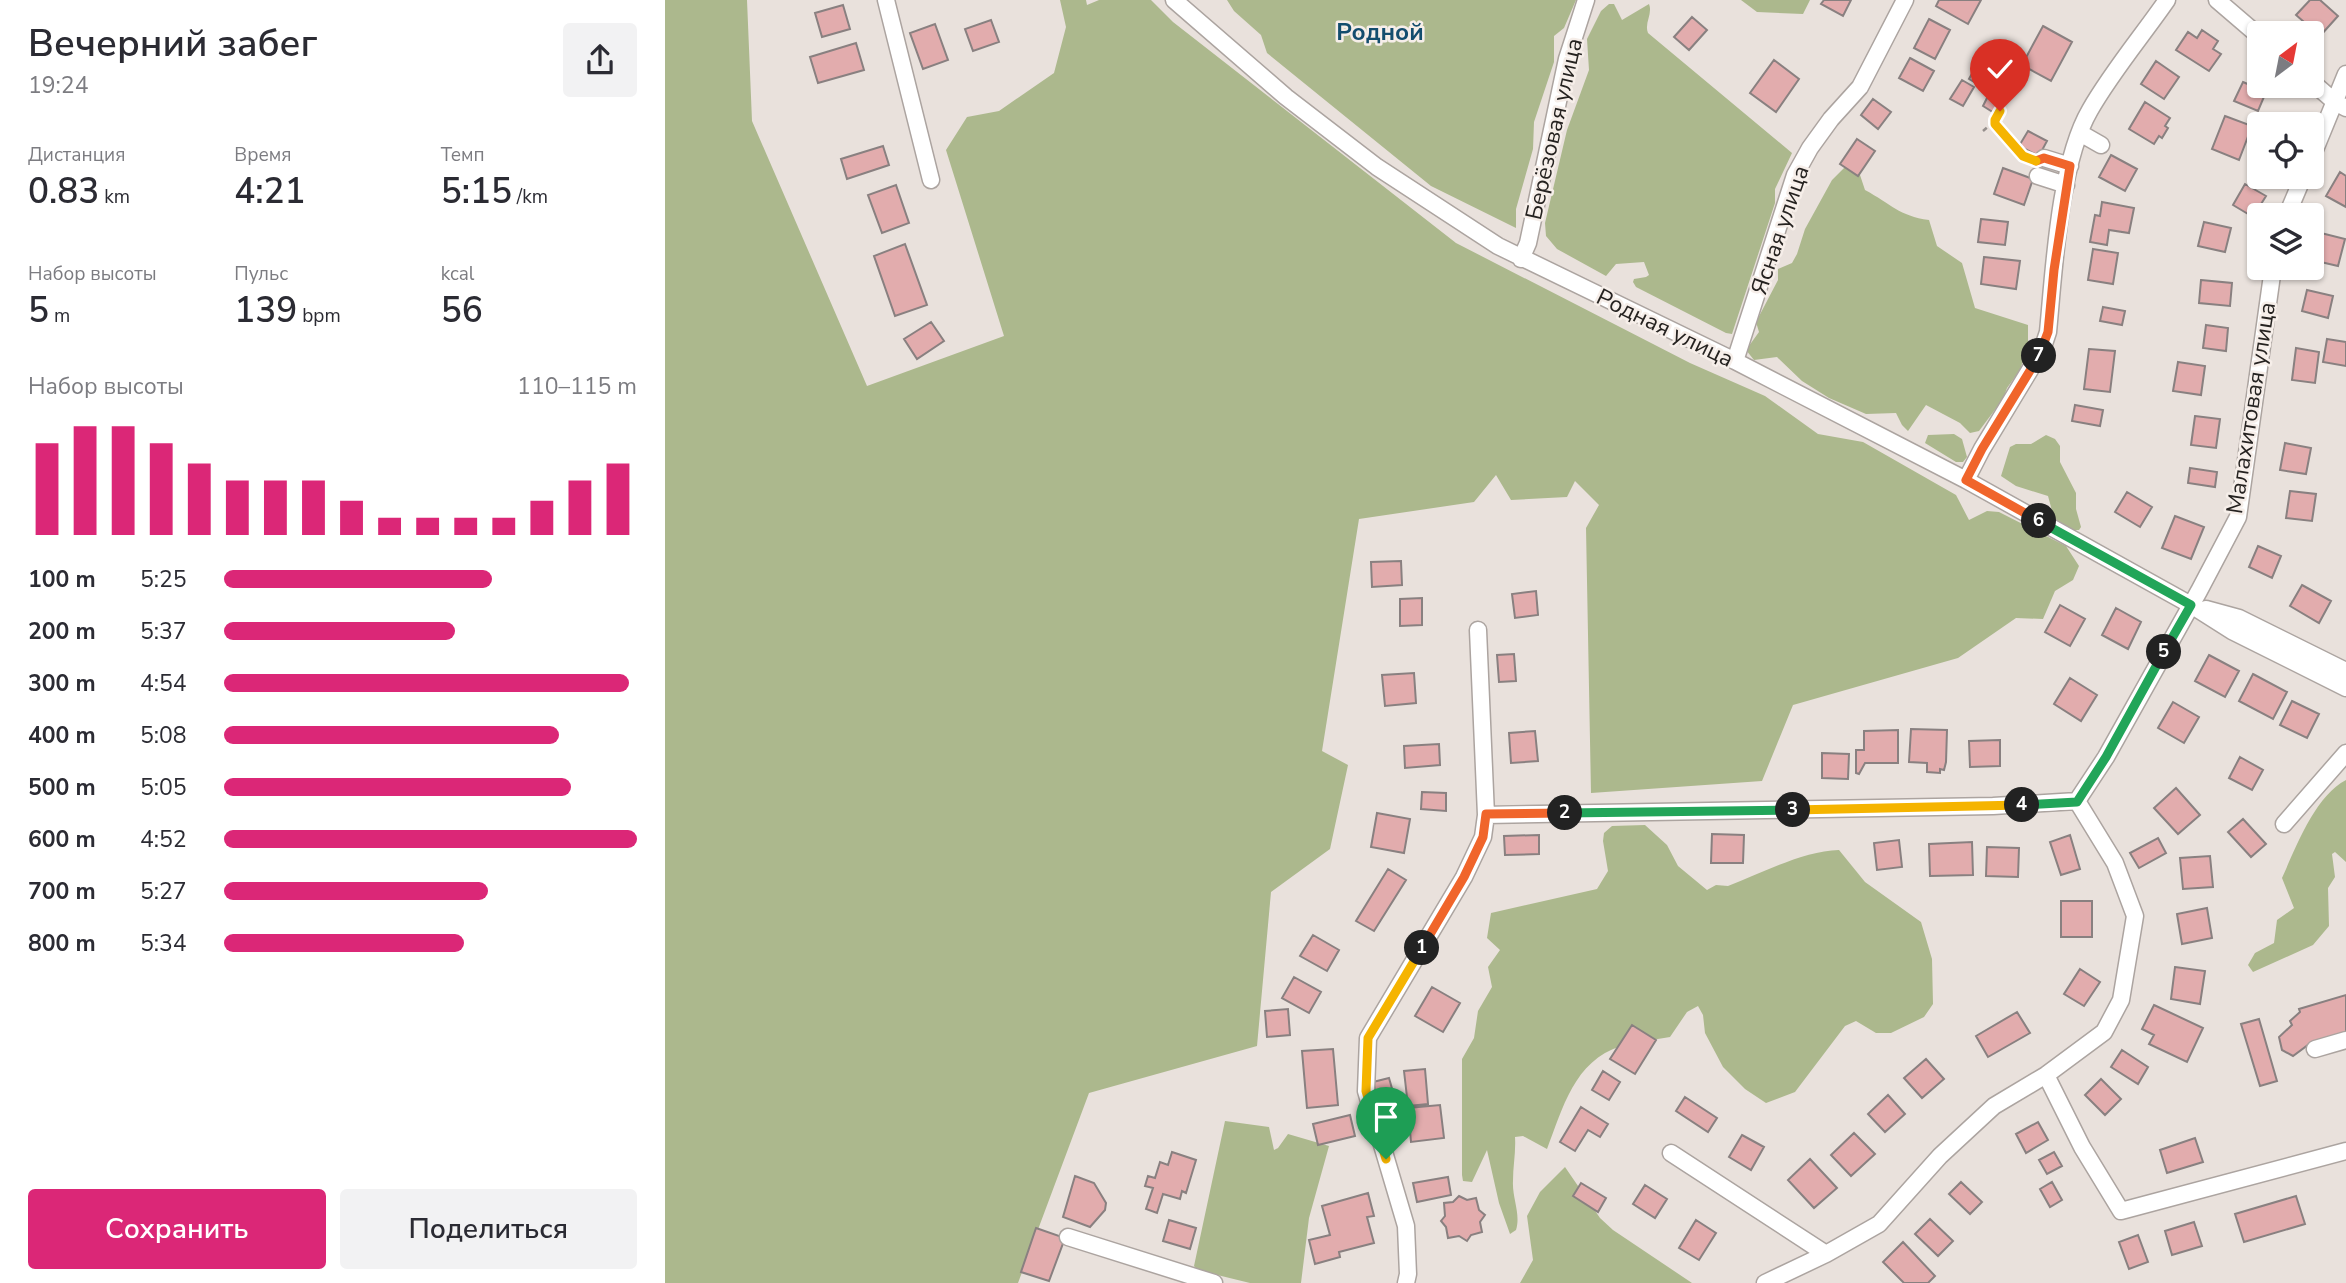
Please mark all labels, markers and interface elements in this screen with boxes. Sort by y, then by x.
district label: Родной [1336,16,1424,48]
text: Вечерний забег [28,18,317,69]
north arrow [2247,21,2324,98]
map controls [2247,21,2324,280]
button: share [563,23,637,97]
street label: Берёзовая улица [1518,35,1590,223]
pin [1970,39,2030,111]
icon: check [1981,50,2019,88]
text: 19:24 [28,70,88,101]
button: locate [2247,112,2324,189]
text: Дистанция [28,142,125,168]
text: Время [234,142,292,168]
text: Темп [441,142,485,168]
street label: Ясная улица [1743,161,1817,299]
text: 0.83 [28,168,99,215]
text: 4:21 [234,168,306,215]
text: 5:15 [441,168,512,215]
text: km [99,184,130,210]
text: /km [512,184,548,210]
button: layers [2247,203,2324,280]
text: Набор высоты [28,261,157,287]
text: Пульс [234,261,288,287]
text: kcal [441,261,474,287]
street label: Родная улица [1591,281,1739,375]
text: 5 [28,287,49,334]
text: 139 [234,287,297,334]
text: 56 [441,287,483,334]
street label: Малахитовая улица [2219,300,2283,516]
text: m [49,303,70,329]
text: bpm [297,303,341,329]
pin: 7 [2021,338,2057,374]
text: 7 [2033,342,2044,368]
text: Набор высоты [28,371,184,402]
text: 110–115 m [517,371,637,402]
pin: 6 [2021,504,2057,538]
text: 6 [2033,507,2044,533]
text: 100 m [28,564,96,595]
text: 5:25 [140,564,187,595]
text: 200 m [28,616,96,647]
text: 5:37 [140,616,187,647]
pin: 5 [2147,634,2181,670]
text: 5 [2158,638,2169,664]
text: 300 m [28,668,96,699]
text: 4:54 [140,668,187,699]
text: 400 m [28,720,96,751]
text: 5:08 [140,720,187,751]
text: 500 m [28,772,96,803]
text: 5:05 [140,772,187,803]
pin: 4 [2005,788,2039,822]
text: 4 [2016,791,2027,817]
pin: 3 [1775,792,1811,828]
pin: 2 [1548,796,1583,830]
text: 3 [1787,796,1798,822]
text: 2 [1559,799,1570,825]
text: 600 m [28,824,96,855]
text: 4:52 [140,824,187,855]
text: 700 m [28,876,96,907]
text: 5:27 [140,876,187,907]
text: 800 m [28,928,96,959]
text: 5:34 [140,928,187,959]
pin: 1 [1405,930,1439,965]
text: 1 [1416,934,1427,960]
pin [1356,1087,1416,1159]
icon: arrive [1367,1098,1405,1136]
button: Сохранить [28,1189,326,1269]
button: Поделиться [340,1189,637,1269]

